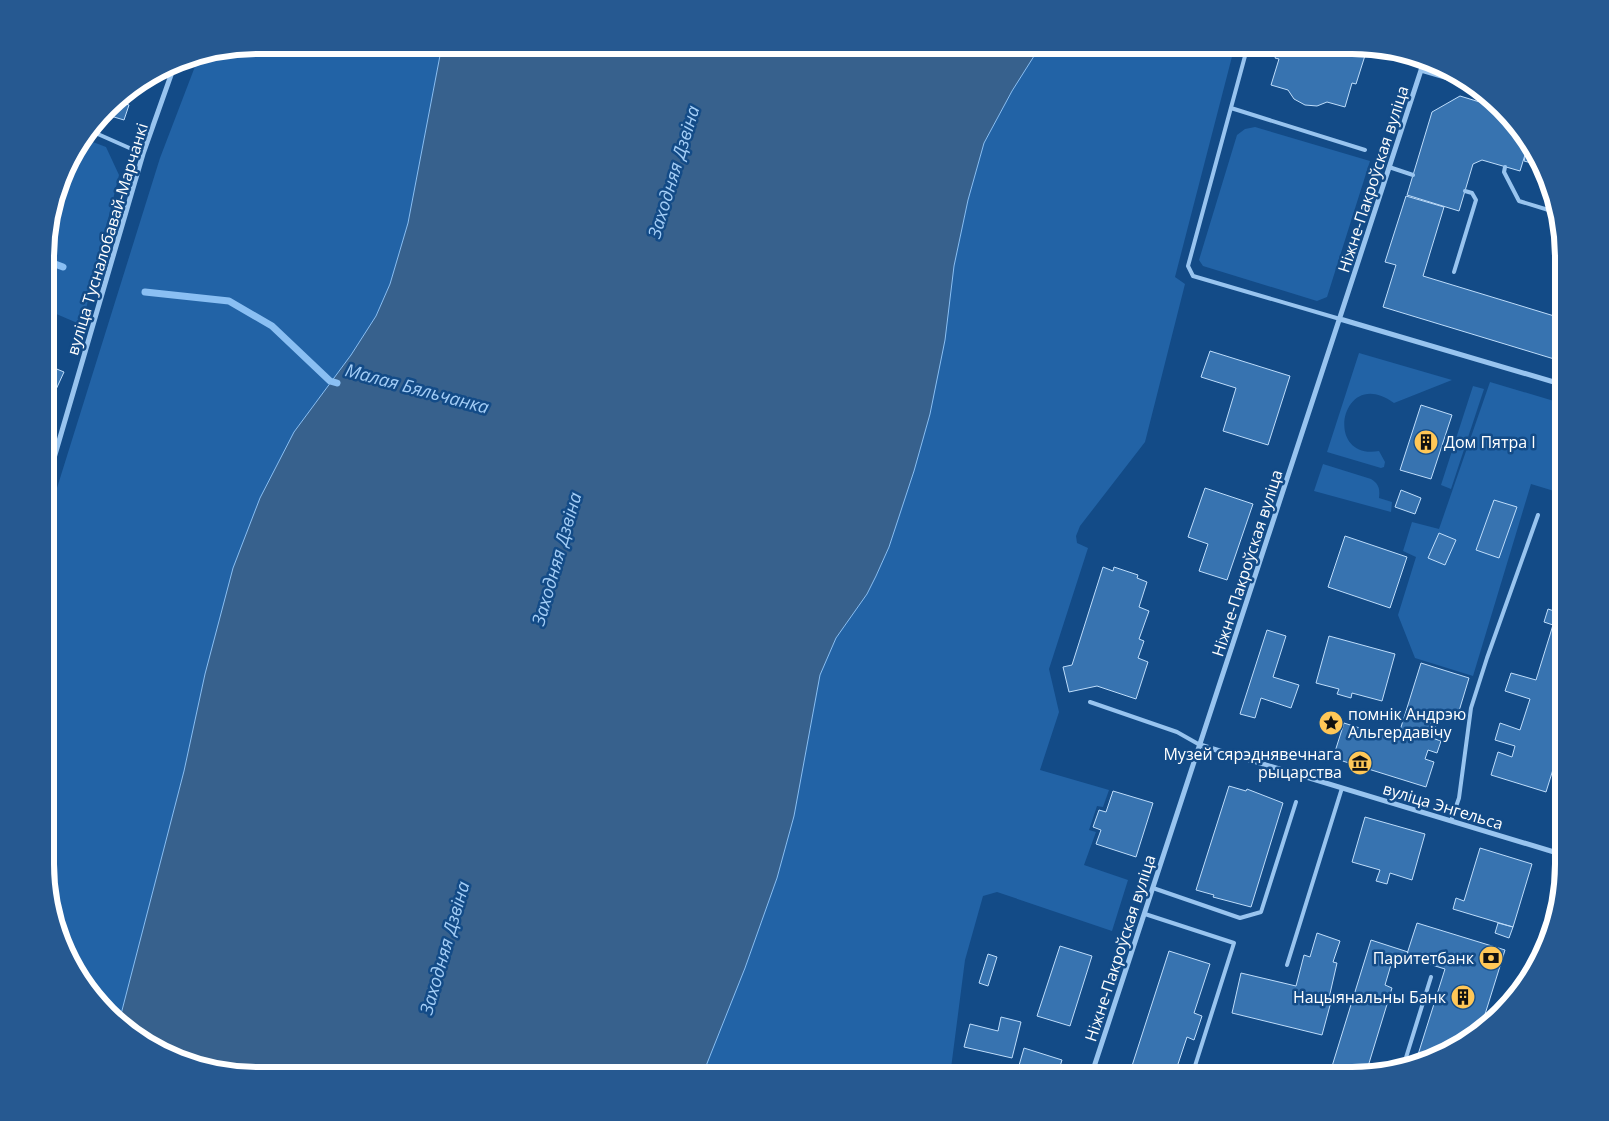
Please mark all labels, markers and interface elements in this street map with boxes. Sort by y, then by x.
street label: Ніжне-Пакроўская вуліца [1332,83,1414,275]
water label: Заходняя Дзвіна [641,102,705,242]
street label: вуліца Тусналобавай-Марчанкі [61,120,153,358]
water label: Малая Бяльчанка [343,357,492,419]
building icon: Дом Пятра І [1413,429,1439,455]
place label: Дом Пятра І [1444,431,1536,453]
street label: Ніжне-Пакроўская вуліца [1206,467,1288,659]
water label: Заходняя Дзвіна [525,489,587,629]
place label: помнік Андрэю Альгердавічу [1348,703,1466,743]
place icon: помнік Андрэю Альгердавічу [1318,710,1344,736]
place label: Музей сярэднявечнага рыцарства [1163,743,1342,783]
museum icon: Музей сярэднявечнага рыцарства [1347,750,1373,776]
street label: вуліца Энгельса [1380,777,1506,835]
street label: Ніжне-Пакроўская вуліца [1079,852,1161,1044]
water label: Заходняя Дзвіна [413,878,475,1018]
bank icon: Паритетбанк [1478,945,1504,971]
place label: Паритетбанк [1373,947,1475,969]
building icon: Нацыянальны Банк [1450,984,1476,1010]
place label: Нацыянальны Банк [1293,986,1447,1008]

